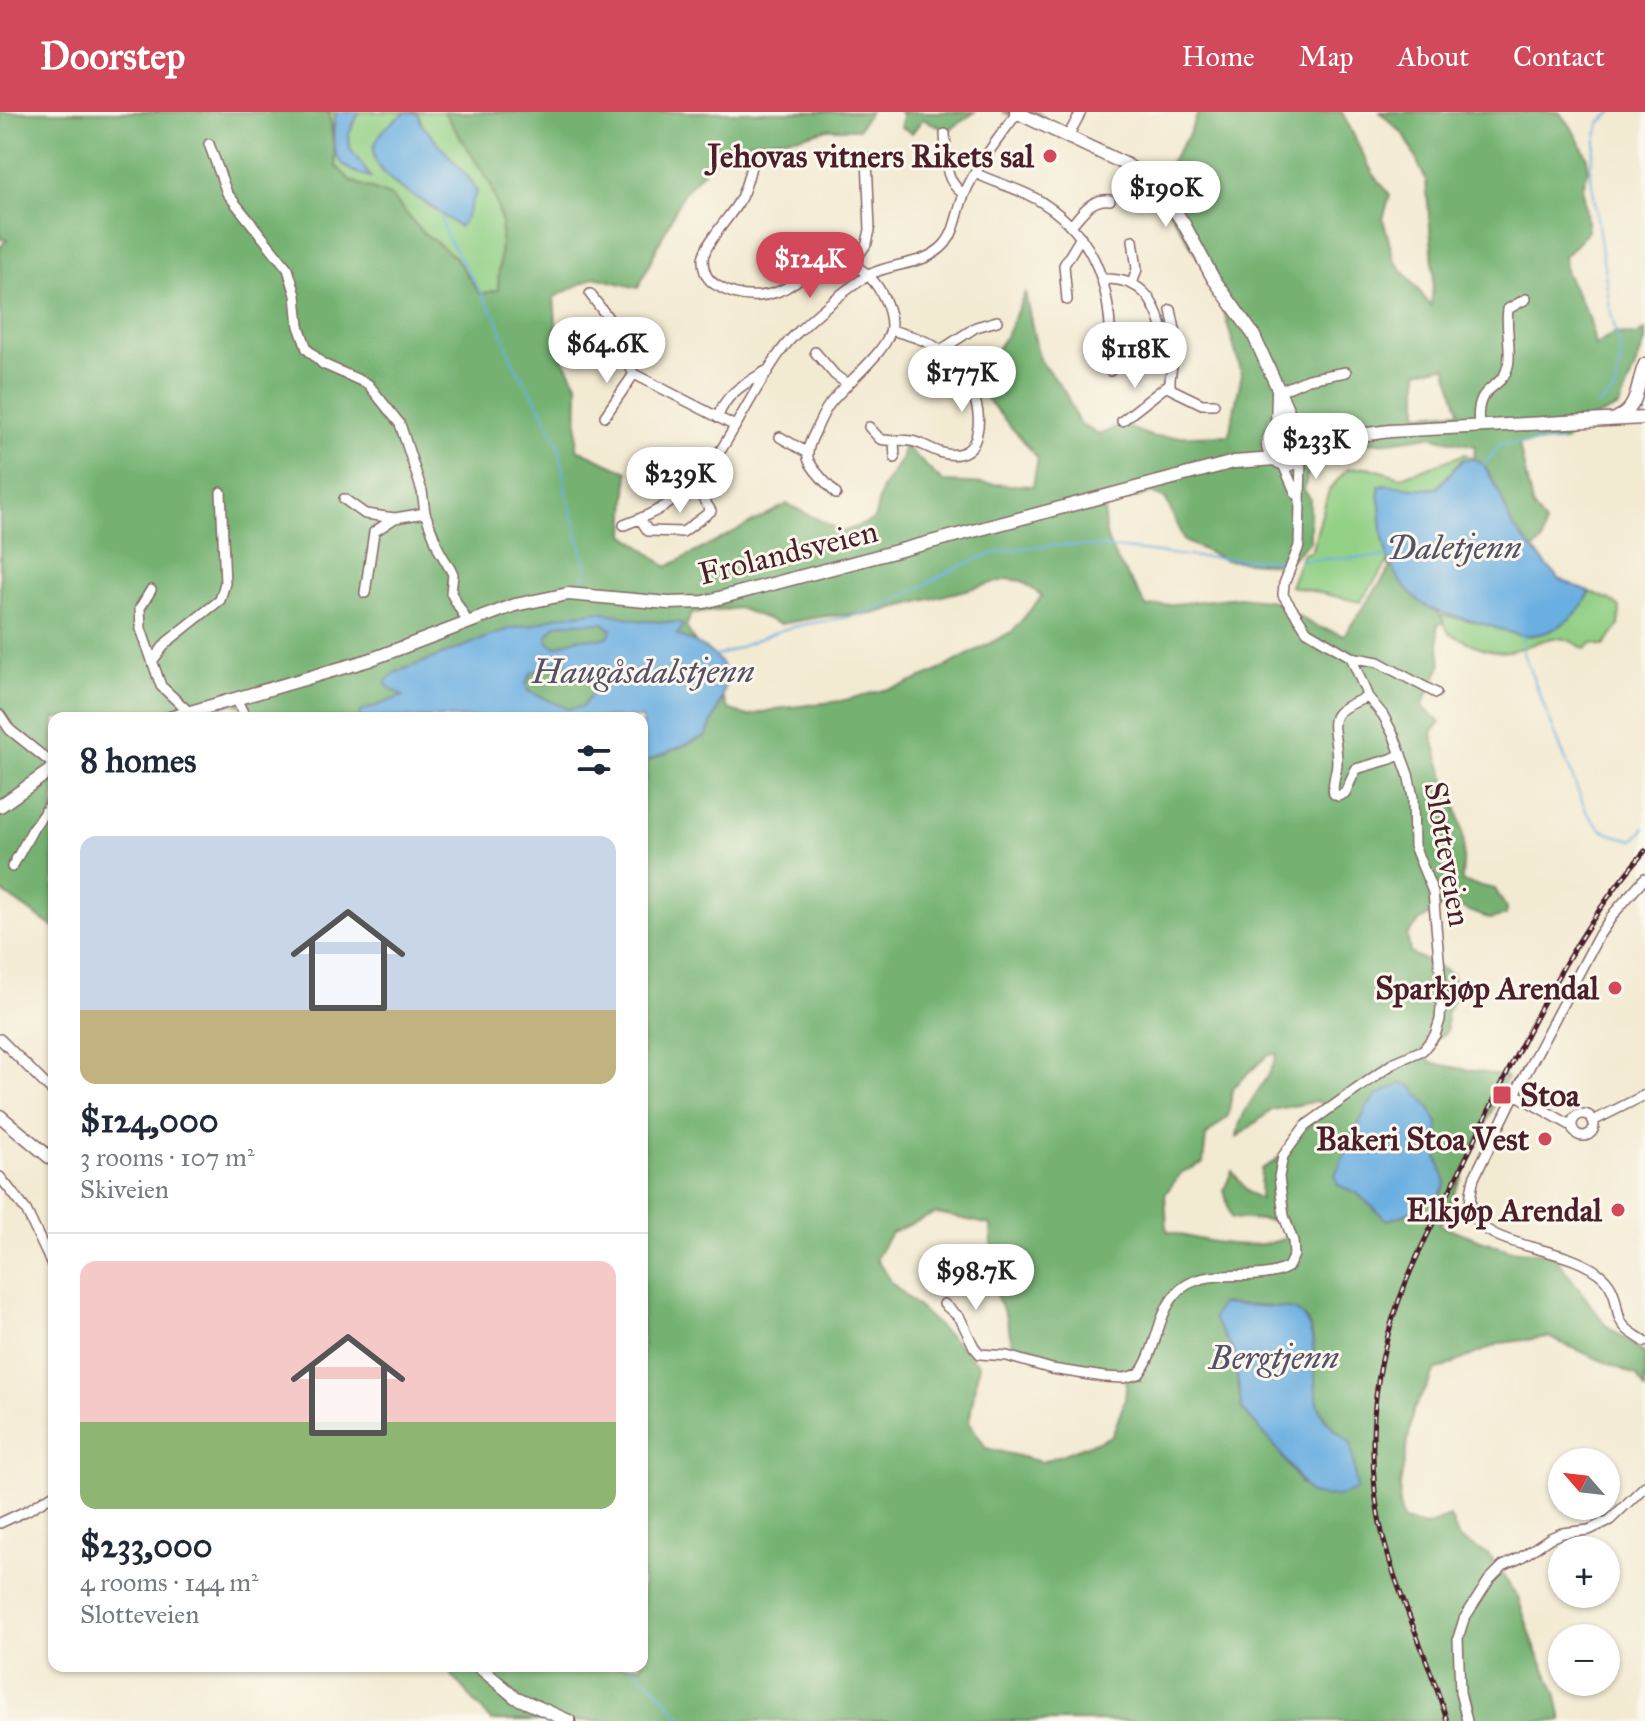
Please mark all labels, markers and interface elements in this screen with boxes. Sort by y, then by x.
text: Doorstep [40,33,185,79]
text: Home [1182,39,1255,74]
text: Map [1299,39,1353,74]
text: About [1397,39,1469,74]
text: Contact [1513,39,1605,74]
place label: Jehovas vitners Rikets sal [704,137,1035,176]
marker: Jehovas vitners Rikets sal [1041,147,1059,165]
pin: $190K [1110,161,1222,229]
text: $190K [1129,171,1203,203]
pin: $124K [754,232,866,300]
text: $124K [774,242,846,274]
pin: $64.6K [542,317,672,385]
pin: $118K [1079,322,1191,390]
text: $64.6K [566,327,648,359]
text: $118K [1101,332,1169,364]
pin: $177K [906,346,1018,414]
text: $177K [926,356,998,388]
pin: $233K [1260,413,1372,481]
text: $233K [1282,423,1350,455]
pin: $239K [624,447,736,515]
text: $239K [644,457,716,489]
street label: Frolandsveien [695,511,882,594]
water label: Daletjenn [1387,527,1522,568]
water label: Haugåsdalstjenn [531,651,755,692]
icon: filters [572,738,616,782]
text: 8 homes [80,740,196,781]
street label: Slotteveien [1416,778,1479,930]
icon: home [276,888,420,1032]
place label: Sparkjøp Arendal [1375,969,1600,1008]
marker: Sparkjøp Arendal [1606,979,1624,997]
place label: Stoa [1520,1076,1581,1115]
marker: Stoa [1491,1084,1513,1106]
text: $124,000 [80,1100,218,1141]
place label: Bakeri Stoa Vest [1316,1120,1530,1159]
marker: Bakeri Stoa Vest [1536,1130,1554,1148]
text: 3 rooms · 107 m² [80,1141,255,1173]
text: Skiveien [80,1173,169,1205]
place label: Elkjøp Arendal [1406,1191,1603,1230]
marker: Elkjøp Arendal [1609,1201,1627,1219]
pin: $98.7K [911,1244,1041,1312]
text: $98.7K [936,1254,1016,1286]
icon: home [276,1313,420,1457]
water label: Bergtjenn [1207,1337,1339,1378]
north arrow [1548,1448,1620,1520]
map controls [1548,1448,1620,1696]
text: $233,000 [80,1525,213,1566]
button: + [1548,1536,1620,1608]
text: 4 rooms · 144 m² [80,1566,259,1598]
text: Slotteveien [80,1598,199,1630]
button: − [1548,1624,1620,1696]

